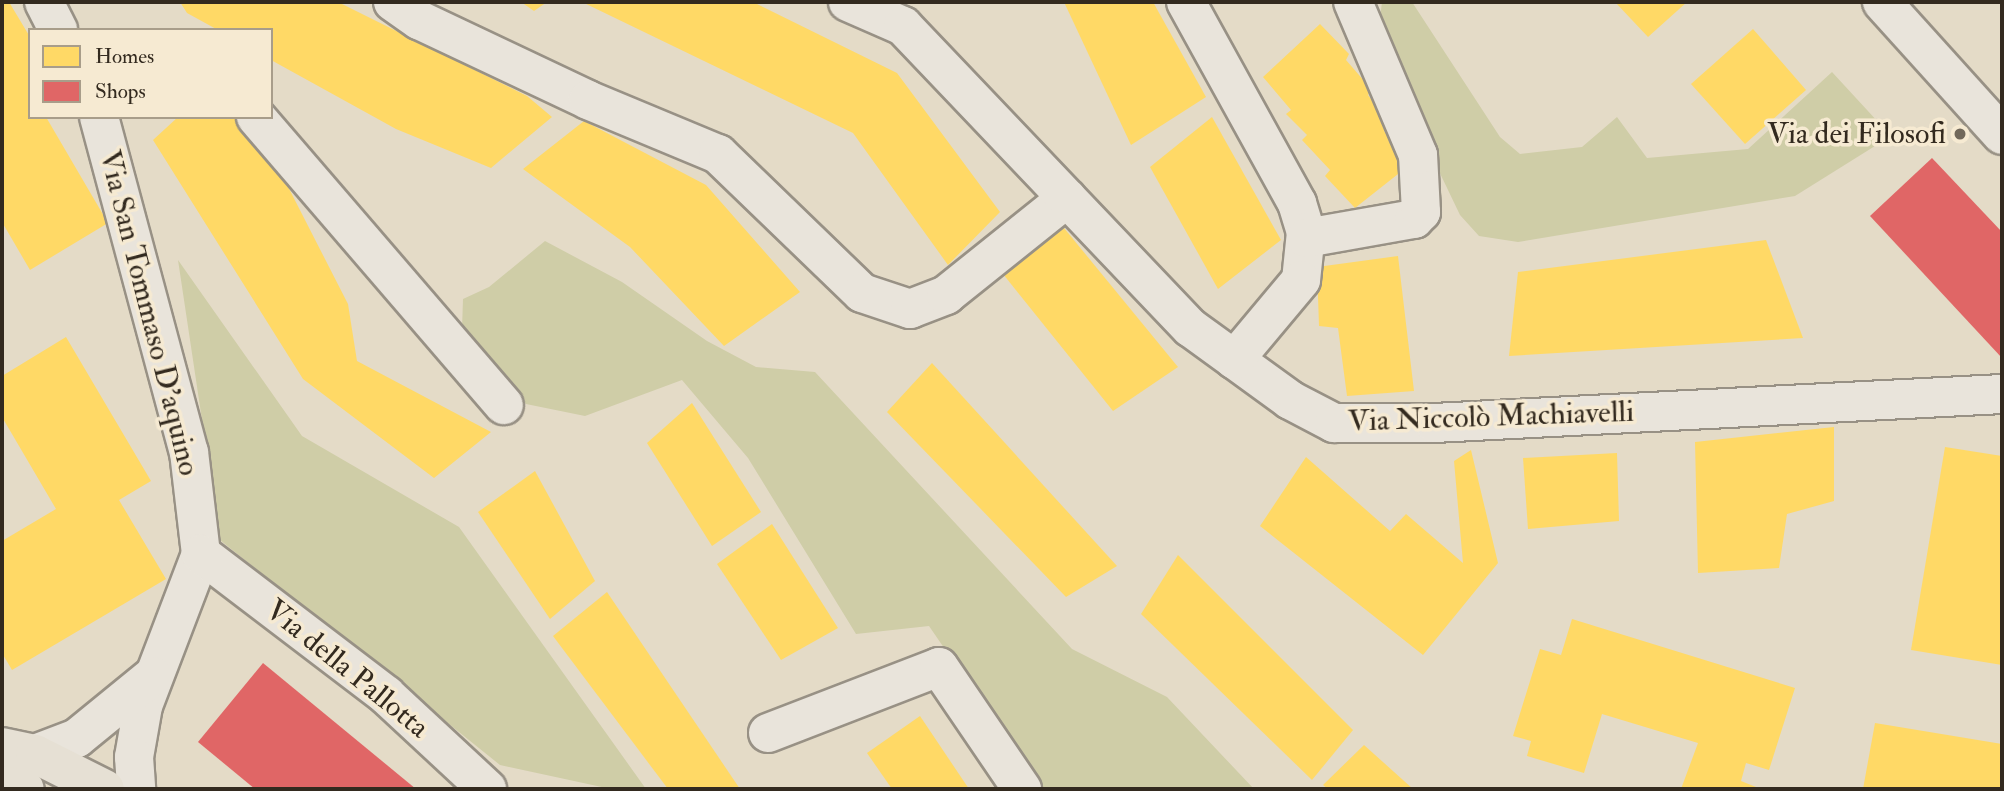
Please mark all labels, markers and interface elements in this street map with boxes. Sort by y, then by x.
legend [28,28,273,119]
text: Homes [95,43,154,70]
text: Shops [95,78,146,105]
place label: Via dei Filosofi [1767,116,1946,152]
marker: Via dei Filosofi [1952,126,1968,142]
street label: Via San Tommaso D'aquino [91,147,207,479]
street label: Via Niccolò Machiavelli [1347,394,1635,440]
street label: Via della Pallotta [258,592,436,746]

